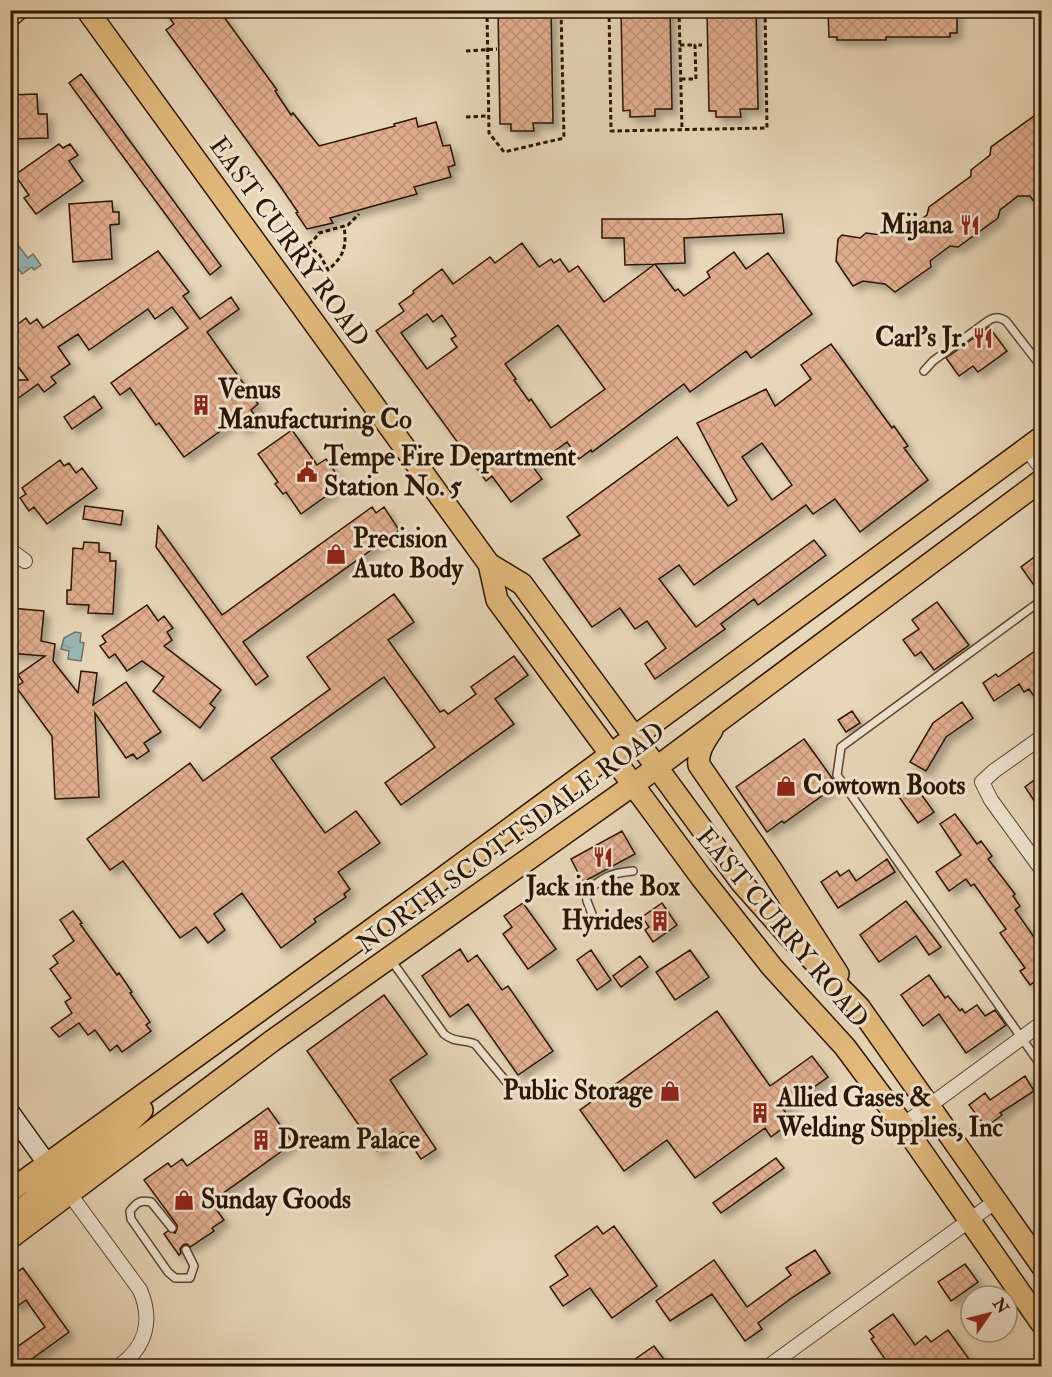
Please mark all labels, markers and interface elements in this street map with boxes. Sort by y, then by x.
street label: EAST CURRY ROAD [202,131,376,353]
place label: Mijana [879,209,954,241]
restaurant icon: Mijana [958,213,982,237]
place label: Carl's Jr. [875,322,966,354]
restaurant icon: Carl's Jr. [971,326,995,350]
place label: Venus Manufacturing Co [217,374,412,437]
building icon: Venus Manufacturing Co [189,393,213,417]
place label: Tempe Fire Department Station No. 5 [323,441,577,503]
public building icon: Tempe Fire Department Station No. 5 [295,460,319,484]
place label: Precision Auto Body [352,523,464,586]
shop icon: Precision Auto Body [324,542,348,566]
street label: NORTH SCOTTSDALE ROAD [351,715,671,961]
place label: Cowtown Boots [803,770,966,802]
shop icon: Cowtown Boots [774,774,798,798]
street label: EAST CURRY ROAD [689,821,875,1035]
restaurant icon: Jack in the Box [591,845,615,869]
place label: Jack in the Box [524,871,681,903]
place label: Hyrides [562,905,643,938]
building icon: Hyrides [648,909,672,933]
place label: Public Storage [503,1075,653,1108]
shop icon: Public Storage [658,1079,682,1103]
place label: Allied Gases & Welding Supplies, Inc [776,1082,1004,1145]
building icon: Allied Gases & Welding Supplies, Inc [748,1101,772,1125]
place label: Dream Palace [278,1124,420,1156]
building icon: Dream Palace [249,1128,273,1152]
place label: Sunday Goods [201,1184,351,1217]
shop icon: Sunday Goods [172,1188,196,1212]
north arrow [959,1284,1019,1344]
text: N [988,1294,1013,1318]

